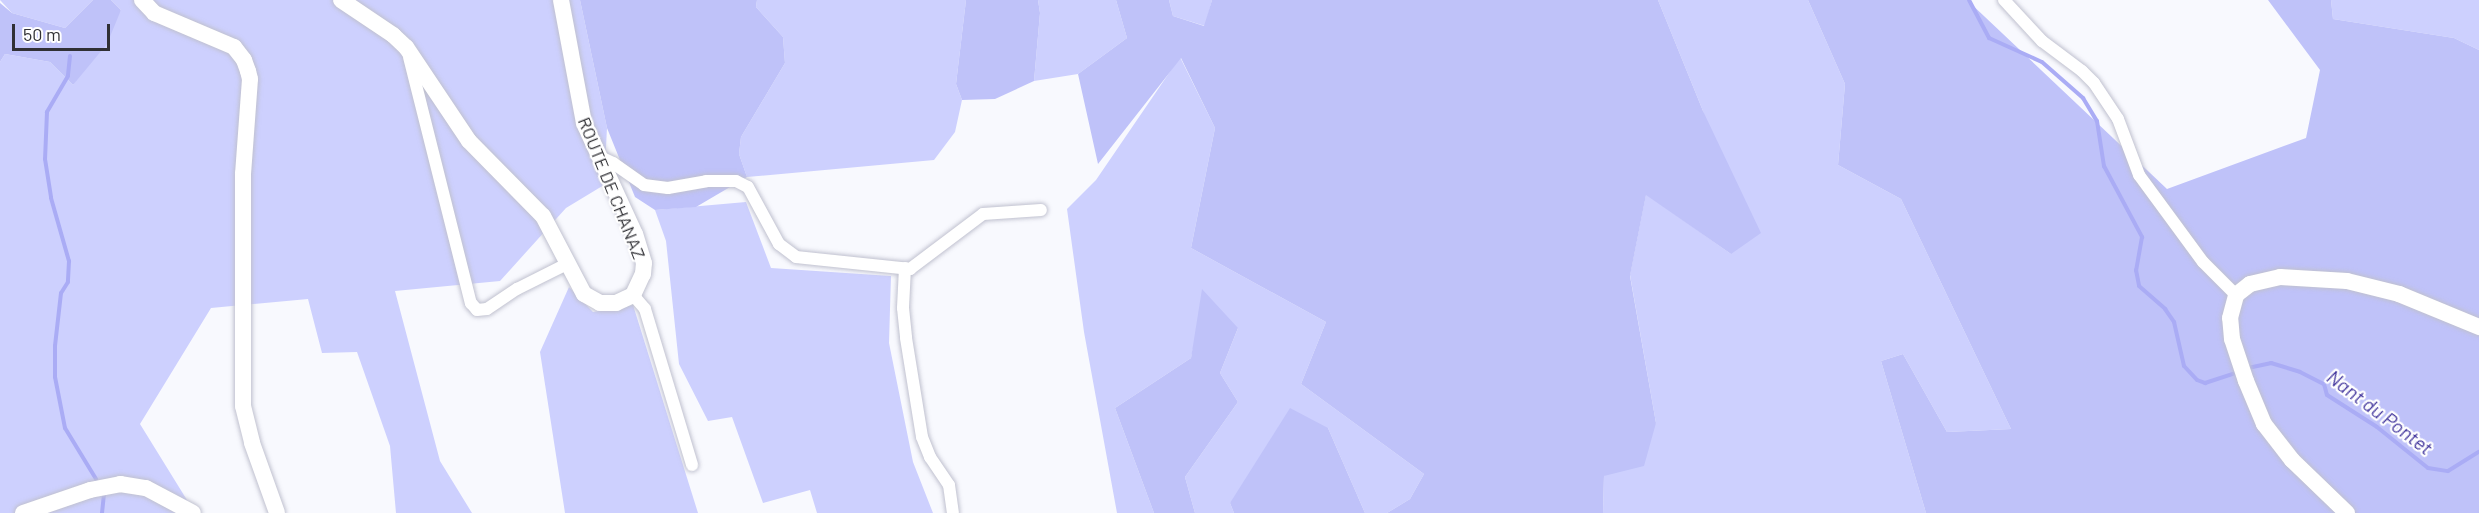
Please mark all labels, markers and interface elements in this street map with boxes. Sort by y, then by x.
scale bar [15,12,112,50]
text: 50 m [23,23,61,45]
street label: ROUTE DE CHANAZ [574,114,650,262]
water label: Nant du Pontet [2322,364,2438,460]

